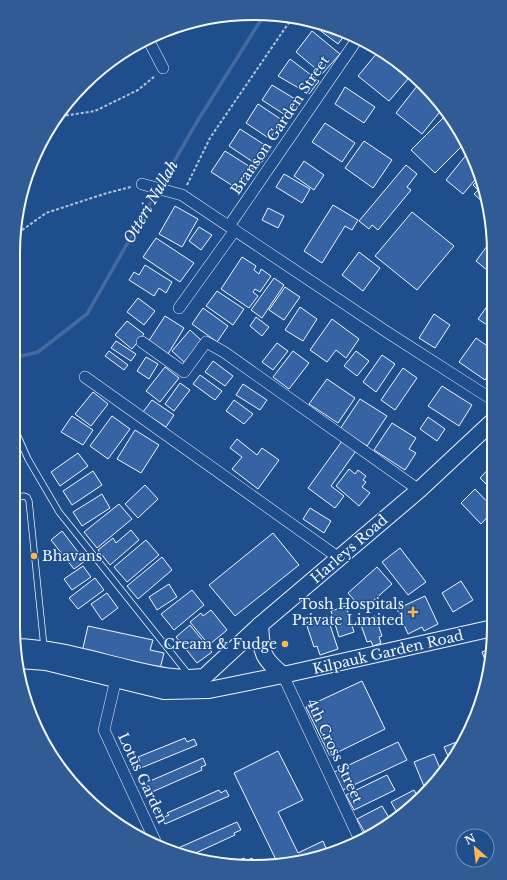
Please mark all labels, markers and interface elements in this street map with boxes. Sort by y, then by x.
street label: Branson Garden Street [227,52,334,198]
water label: Otteri Nullah [119,156,182,247]
street label: Harleys Road [307,510,392,587]
place label: Bhavans [42,547,102,565]
marker: Bhavans [29,551,39,561]
place label: Tosh Hospitals Private Limited [292,595,405,629]
marker: Tosh Hospitals Private Limited [407,606,419,618]
street label: Kilpauk Garden Road [311,626,466,678]
place label: Cream & Fudge [164,635,277,653]
marker: Cream & Fudge [280,639,290,649]
street label: 4th Cross Street [303,696,367,807]
street label: Lotus Garden [114,730,172,827]
north arrow [455,828,495,868]
text: N [462,830,479,848]

